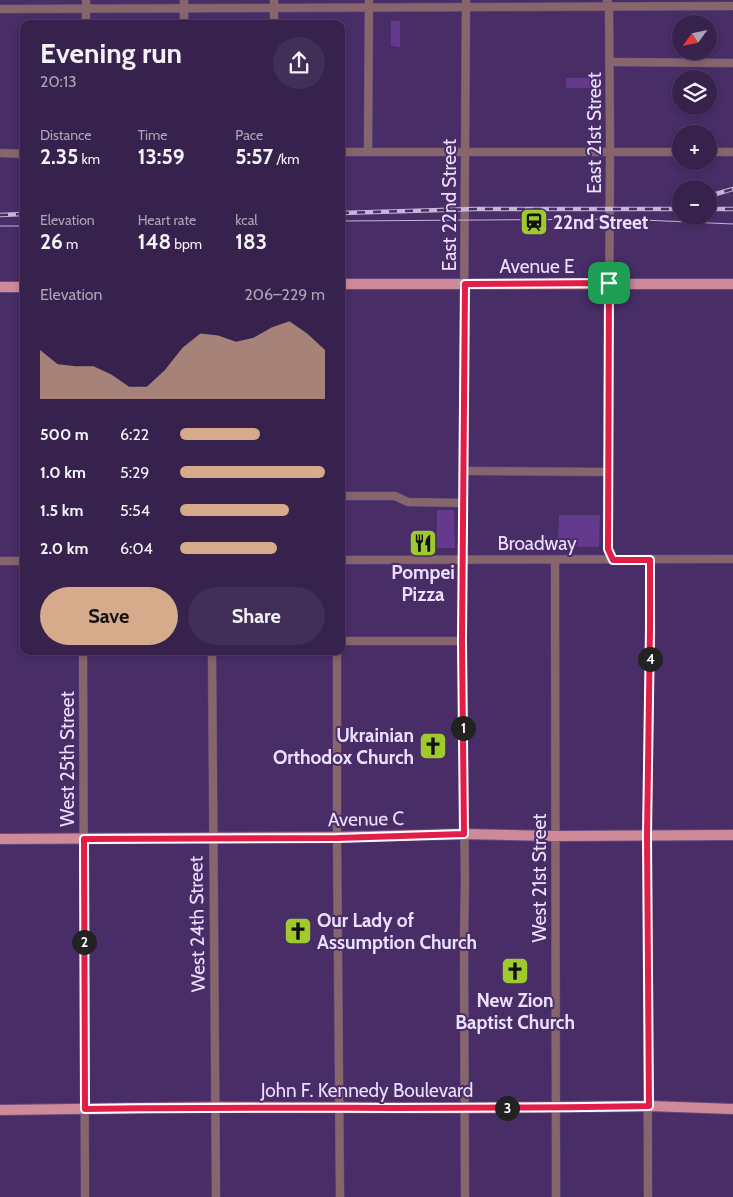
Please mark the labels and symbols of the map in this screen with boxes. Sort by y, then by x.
north arrow [672,15,718,60]
street label: East 21st Street [583,72,606,194]
street label: East 22nd Street [438,138,461,271]
station icon: 22nd Street [519,207,549,237]
place label: 22nd Street [553,211,649,234]
street label: Avenue E [499,255,575,278]
pin [588,262,630,304]
restaurant icon: Pompei Pizza [408,528,438,558]
street label: Broadway [497,532,577,555]
place label: Pompei Pizza [391,561,455,606]
pin: 4 [638,646,662,672]
street label: West 25th Street [56,691,79,827]
pin: 1 [450,716,476,740]
place label: Ukrainian Orthodox Church [273,724,414,769]
church icon: Ukrainian Orthodox Church [418,731,448,761]
street label: Avenue C [328,807,405,831]
street label: West 21st Street [528,813,551,943]
street label: West 24th Street [184,855,210,992]
place label: Our Lady of Assumption Church [317,909,477,954]
church icon: Our Lady of Assumption Church [283,916,313,946]
pin: 2 [72,930,96,954]
church icon: New Zion Baptist Church [500,956,530,986]
place label: New Zion Baptist Church [455,989,575,1034]
street label: John F. Kennedy Boulevard [260,1079,473,1102]
pin: 3 [494,1096,520,1120]

